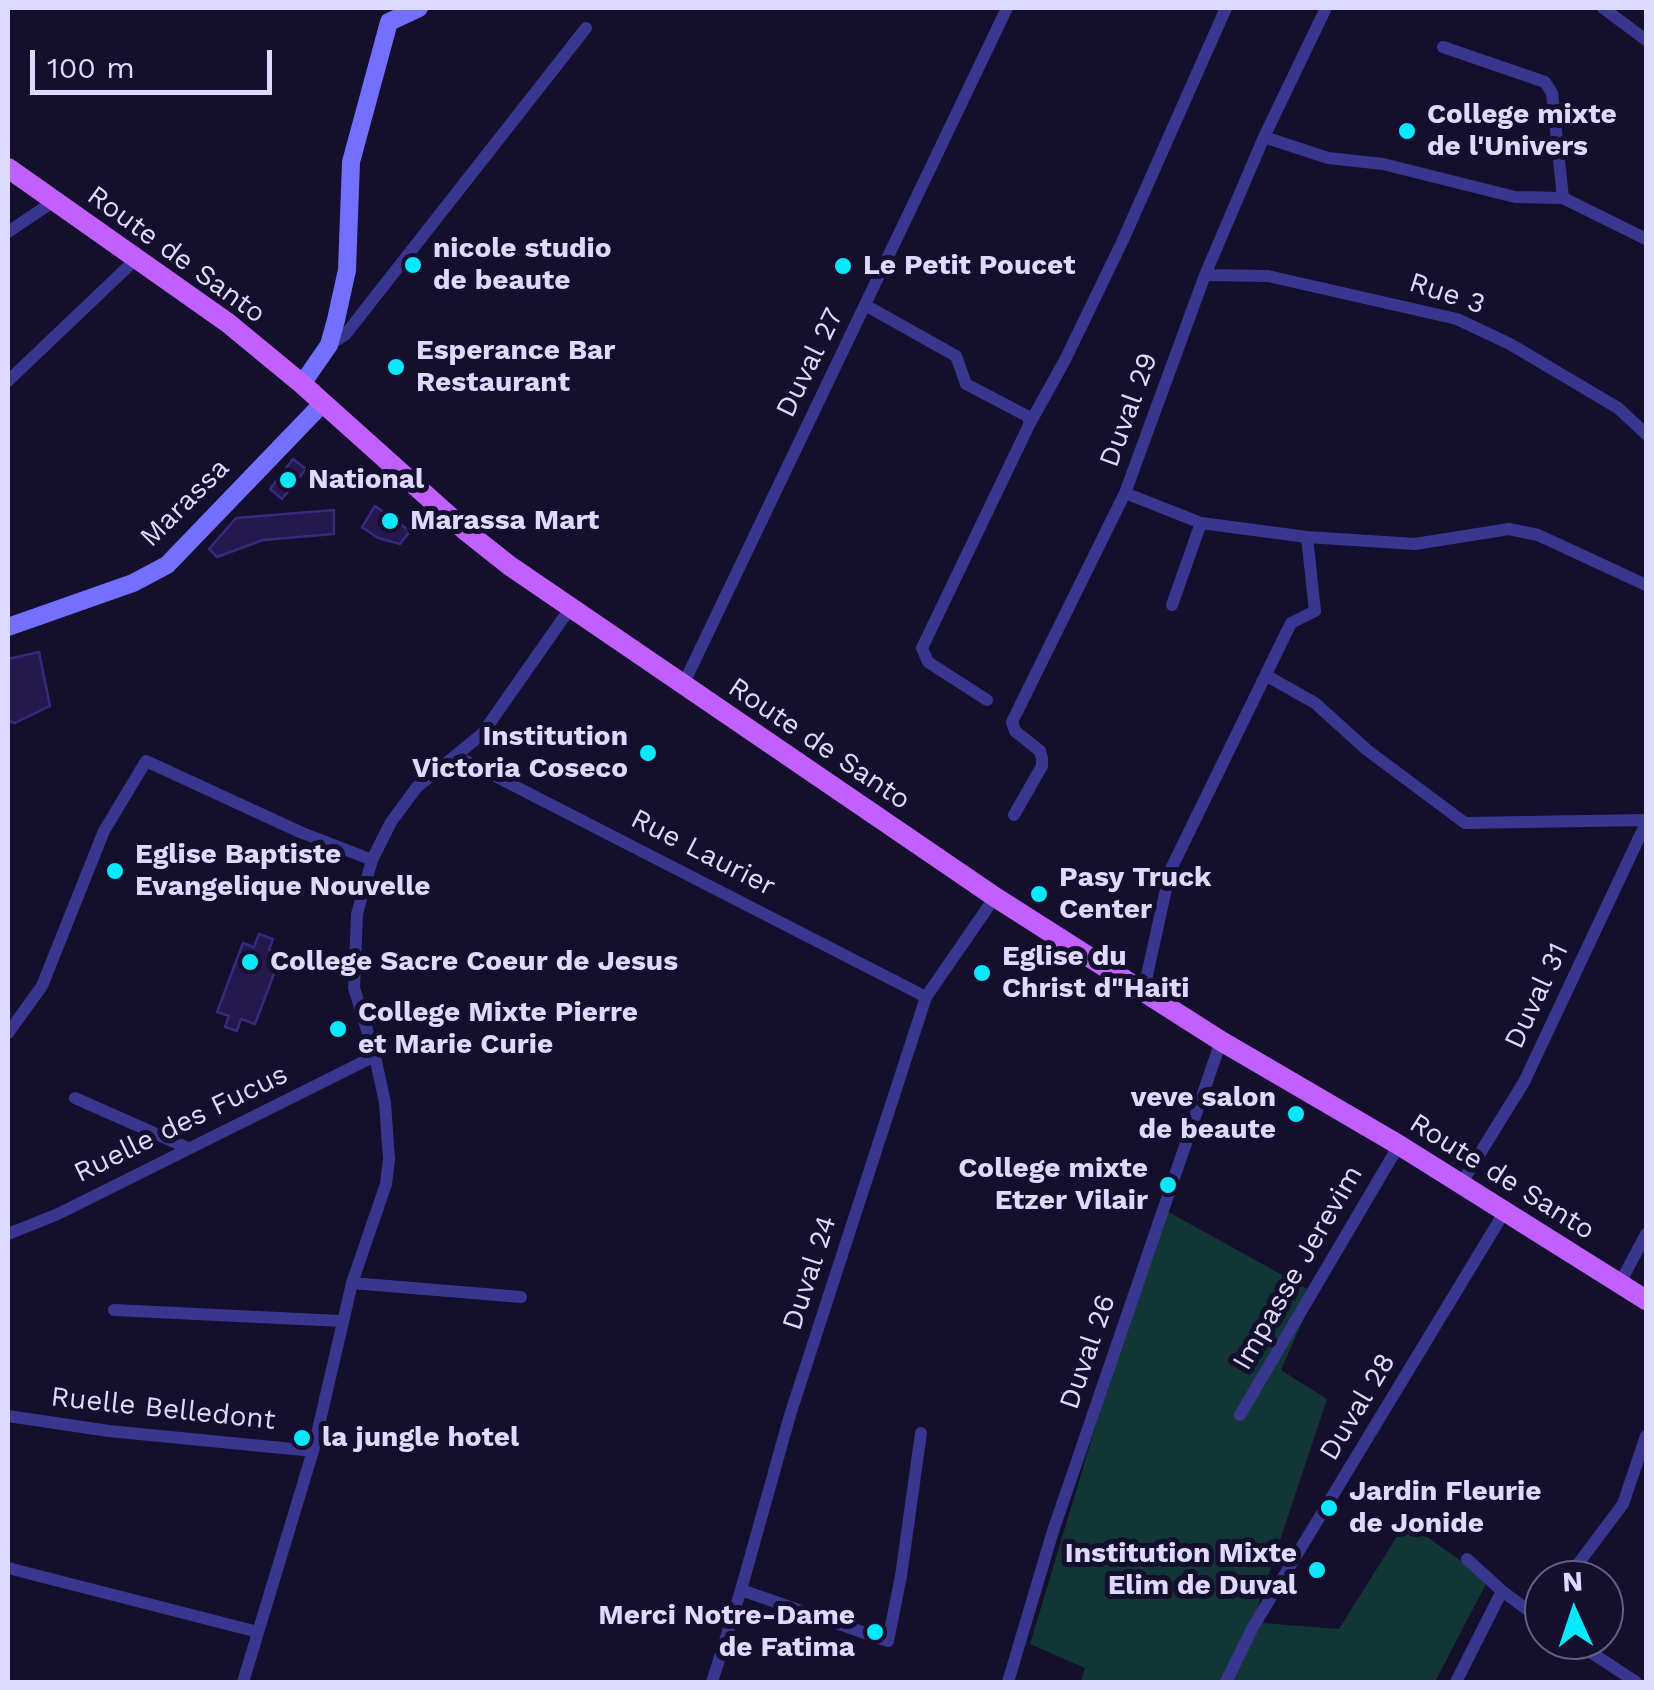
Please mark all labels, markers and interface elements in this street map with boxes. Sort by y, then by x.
scale bar [35,30,278,92]
text: 100 m [47,50,135,85]
place label: College mixte de l'Univers [1427,98,1617,164]
marker: College mixte de l'Univers [1396,120,1418,142]
street label: Route de Santo [80,179,272,331]
place label: nicole studio de beaute [433,232,611,298]
place label: Le Petit Poucet [863,249,1075,283]
marker: nicole studio de beaute [402,254,424,276]
marker: Le Petit Poucet [832,255,854,277]
street label: Rue 3 [1405,266,1489,322]
street label: Duval 27 [769,303,851,423]
place label: Esperance Bar Restaurant [416,334,615,400]
street label: Duval 29 [1093,348,1165,472]
marker: Esperance Bar Restaurant [385,356,407,378]
street label: Marassa [134,452,236,554]
place label: National [308,463,424,497]
marker: National [277,469,299,491]
place label: Marassa Mart [410,504,599,538]
marker: Marassa Mart [379,510,401,532]
street label: Route de Santo [722,671,916,817]
place label: Institution Victoria Coseco [412,720,628,786]
marker: Institution Victoria Coseco [637,742,659,764]
street label: Rue Laurier [625,802,781,904]
place label: Eglise Baptiste Evangelique Nouvelle [135,838,431,904]
marker: Eglise Baptiste Evangelique Nouvelle [104,860,126,882]
place label: Pasy Truck Center [1059,861,1211,927]
marker: Pasy Truck Center [1028,883,1050,905]
street label: Duval 31 [1498,938,1576,1054]
place label: Eglise du Christ d"Haiti [1002,940,1189,1006]
place label: College Sacre Coeur de Jesus [270,945,678,979]
marker: College Sacre Coeur de Jesus [239,951,261,973]
marker: Eglise du Christ d"Haiti [971,962,993,984]
place label: College Mixte Pierre et Marie Curie [358,996,638,1062]
marker: College Mixte Pierre et Marie Curie [327,1018,349,1040]
street label: Ruelle des Fucus [69,1058,293,1190]
place label: veve salon de beaute [1131,1081,1276,1147]
marker: veve salon de beaute [1285,1103,1307,1125]
street label: Route de Santo [1403,1107,1601,1247]
place label: College mixte Etzer Vilair [958,1152,1148,1218]
street label: Impasse Jerevim [1226,1160,1370,1376]
marker: College mixte Etzer Vilair [1157,1174,1179,1196]
street label: Duval 24 [776,1212,844,1334]
street label: Duval 26 [1053,1290,1123,1414]
street label: Duval 28 [1313,1347,1403,1467]
street label: Ruelle Belledont [49,1381,277,1437]
place label: la jungle hotel [322,1421,519,1455]
marker: la jungle hotel [291,1427,313,1449]
place label: Jardin Fleurie de Jonide [1349,1475,1541,1541]
marker: Jardin Fleurie de Jonide [1318,1497,1340,1519]
place label: Institution Mixte Elim de Duval [1065,1537,1297,1603]
marker: Institution Mixte Elim de Duval [1306,1559,1328,1581]
north arrow [1524,1560,1624,1660]
text: N [1561,1565,1584,1599]
place label: Merci Notre-Dame de Fatima [598,1599,855,1665]
marker: Merci Notre-Dame de Fatima [864,1621,886,1643]

